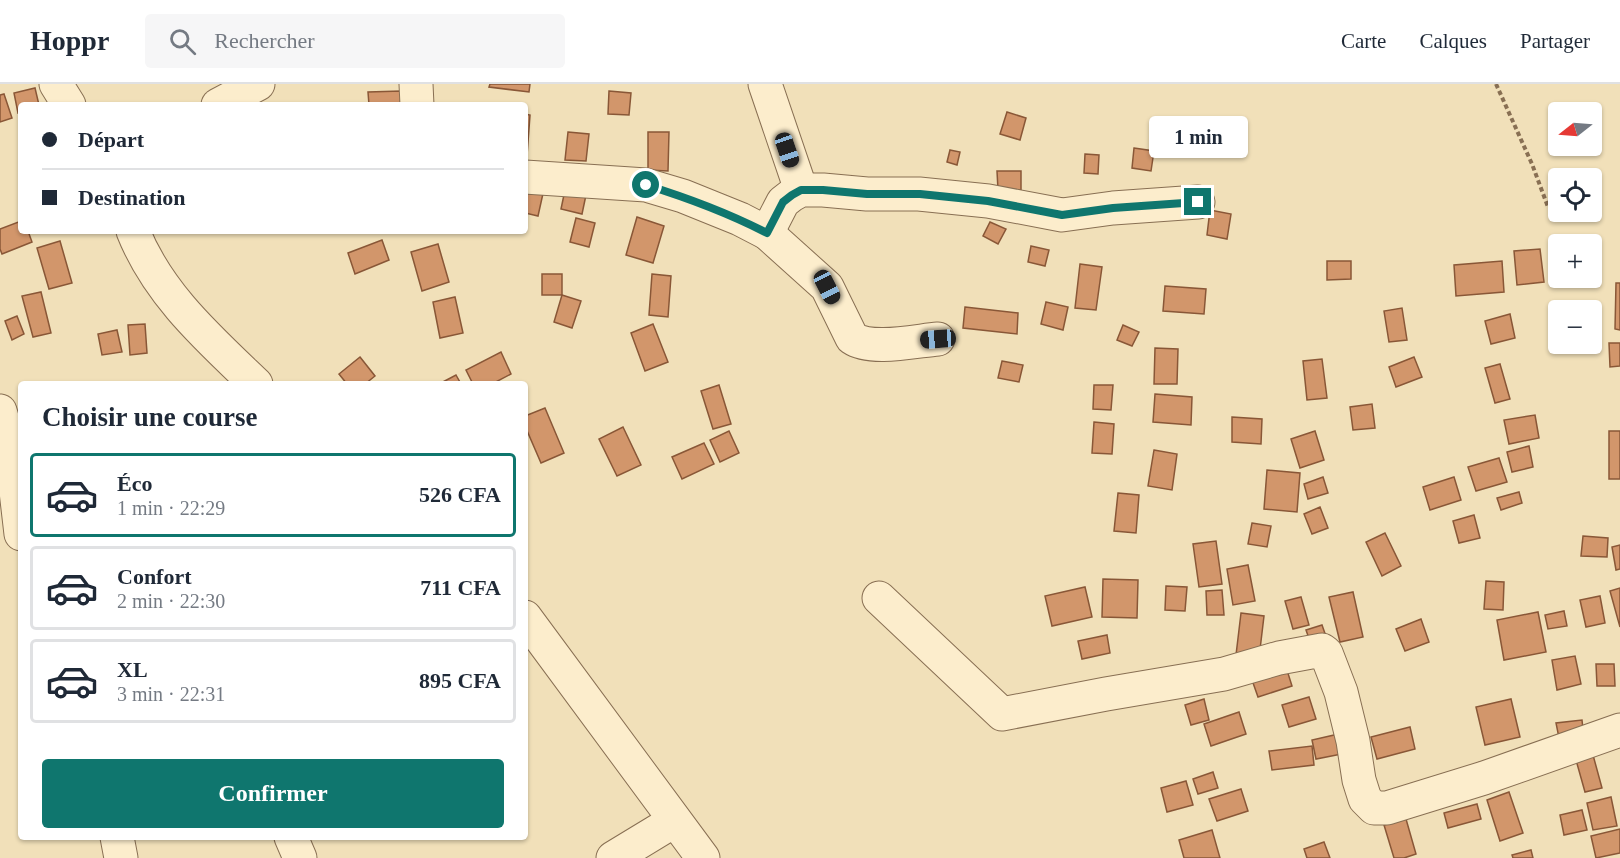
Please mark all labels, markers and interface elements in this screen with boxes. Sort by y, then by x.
search box [145,14,565,68]
text: Hoppr [30,25,109,56]
icon: search [166,25,199,58]
text: Rechercher [214,28,315,53]
text: Carte [1341,29,1386,53]
text: Calques [1419,29,1487,53]
text: Partager [1520,29,1590,53]
north arrow [1548,102,1602,156]
map controls [1548,102,1602,354]
callout: 1 min [1148,115,1248,157]
text: 1 min [1174,126,1223,148]
text: Départ [78,127,144,152]
car [773,130,801,170]
button: locate [1548,168,1602,222]
route start [632,171,659,198]
text: Destination [78,185,186,210]
route end [1184,188,1211,215]
button: + [1548,234,1602,288]
car [811,267,843,307]
button: − [1548,300,1602,354]
car [919,329,957,349]
text: Choisir une course [42,402,258,432]
icon: car [45,468,99,522]
text: Éco [117,471,152,496]
text: 526 CFA [419,482,501,507]
text: 1 min · 22:29 [117,497,225,519]
icon: car [45,561,99,615]
text: Confort [117,564,192,589]
text: 711 CFA [420,575,501,600]
text: 2 min · 22:30 [117,590,225,612]
icon: car [45,654,99,708]
text: XL [117,657,148,682]
text: 895 CFA [419,668,501,693]
text: 3 min · 22:31 [117,683,225,705]
button: Confirmer [42,759,504,828]

